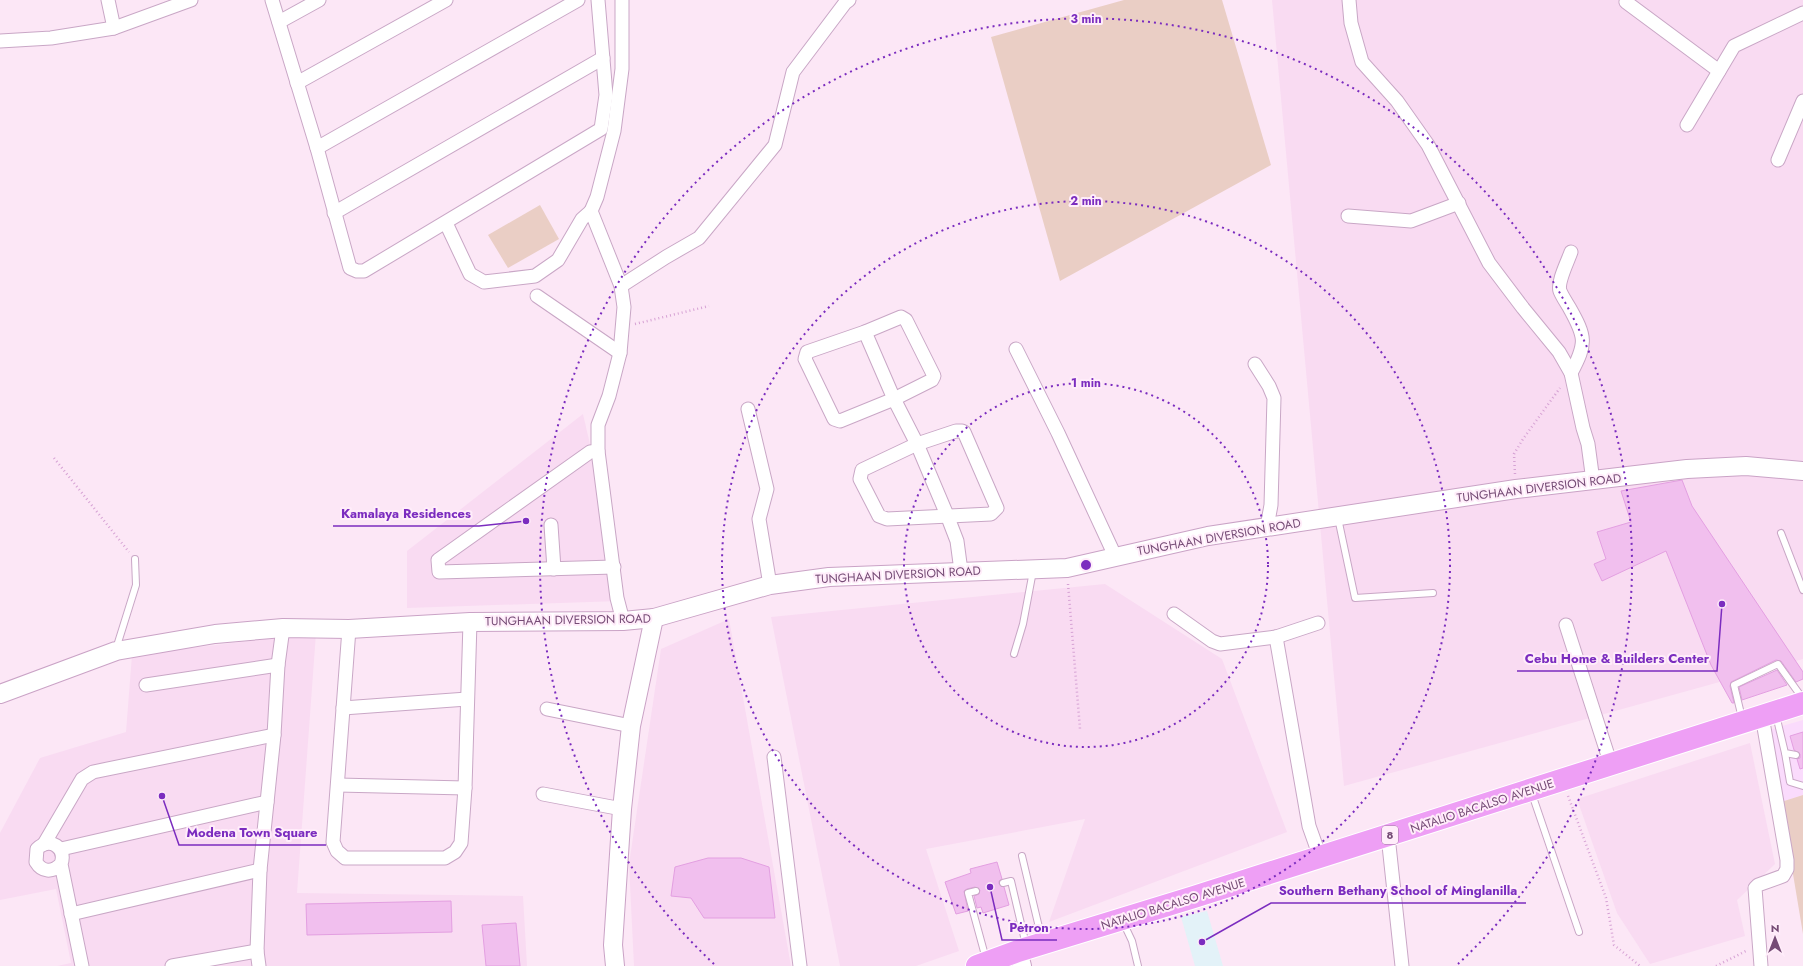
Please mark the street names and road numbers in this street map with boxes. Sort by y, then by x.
street label: TUNGHAAN DIVERSION ROAD [1456,469,1622,507]
street label: TUNGHAAN DIVERSION ROAD [1136,514,1302,560]
street label: TUNGHAAN DIVERSION ROAD [815,562,981,588]
street label: TUNGHAAN DIVERSION ROAD [485,610,651,630]
street label: NATALIO BACALSO AVENUE [1408,774,1556,838]
road number: 8 [1382,826,1398,844]
street label: NATALIO BACALSO AVENUE [1099,873,1247,935]

